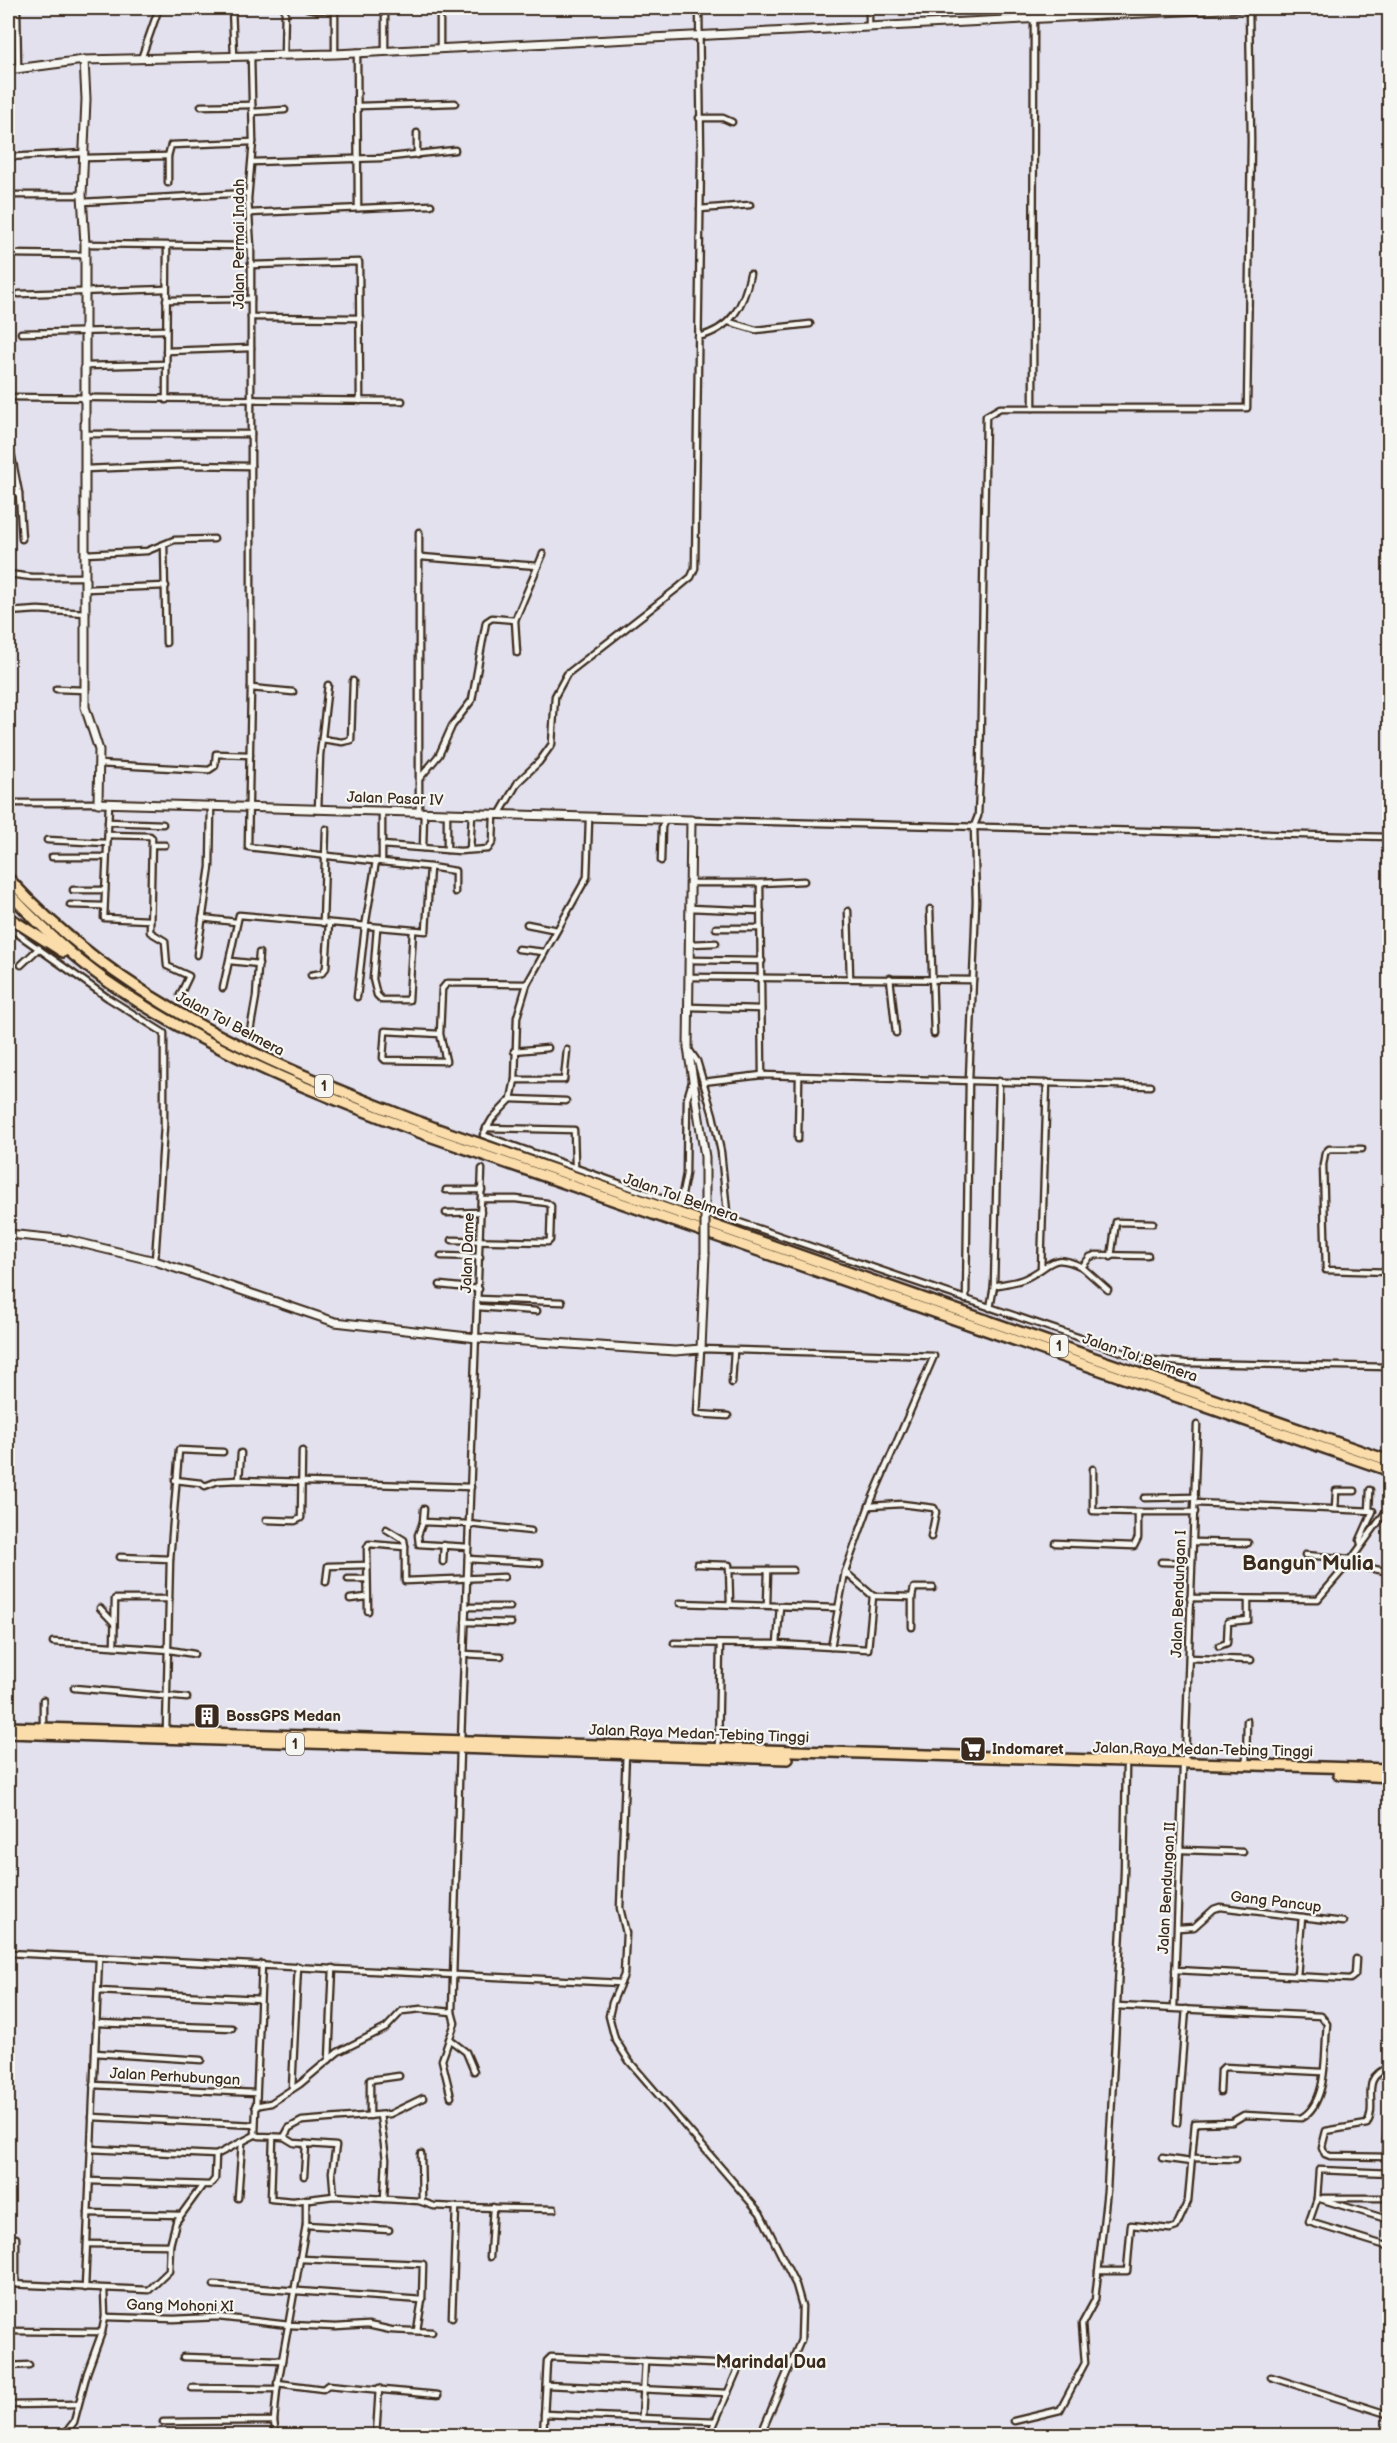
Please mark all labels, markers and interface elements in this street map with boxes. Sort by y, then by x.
street label: Jalan Permai Indah [230,179,249,309]
street label: Jalan Pasar IV [346,788,444,810]
street label: Jalan Tol Belmera [172,987,288,1061]
road number: 1 [315,1075,333,1097]
street label: Jalan Tol Belmera [621,1169,741,1227]
street label: Jalan Dame [457,1212,479,1294]
street label: Jalan Tol Belmera [1080,1329,1200,1387]
road number: 1 [1050,1335,1068,1357]
street label: Jalan Bendungan I [1167,1530,1191,1658]
district label: Bangun Mulia [1242,1551,1374,1576]
building icon: BossGPS Medan [192,1701,222,1731]
place label: BossGPS Medan [226,1707,341,1726]
street label: Jalan Raya Medan-Tebing Tinggi [589,1721,809,1747]
road number: 1 [286,1733,304,1755]
supermarket icon: Indomaret [958,1734,988,1764]
street label: Jalan Raya Medan-Tebing Tinggi [1093,1739,1313,1761]
place label: Indomaret [992,1740,1063,1759]
street label: Jalan Bendungan II [1154,1821,1180,1955]
street label: Gang Pancup [1229,1887,1323,1917]
street label: Jalan Perhubungan [109,2064,241,2090]
street label: Gang Mohoni XI [126,2296,234,2316]
district label: Marindal Dua [716,2352,826,2373]

